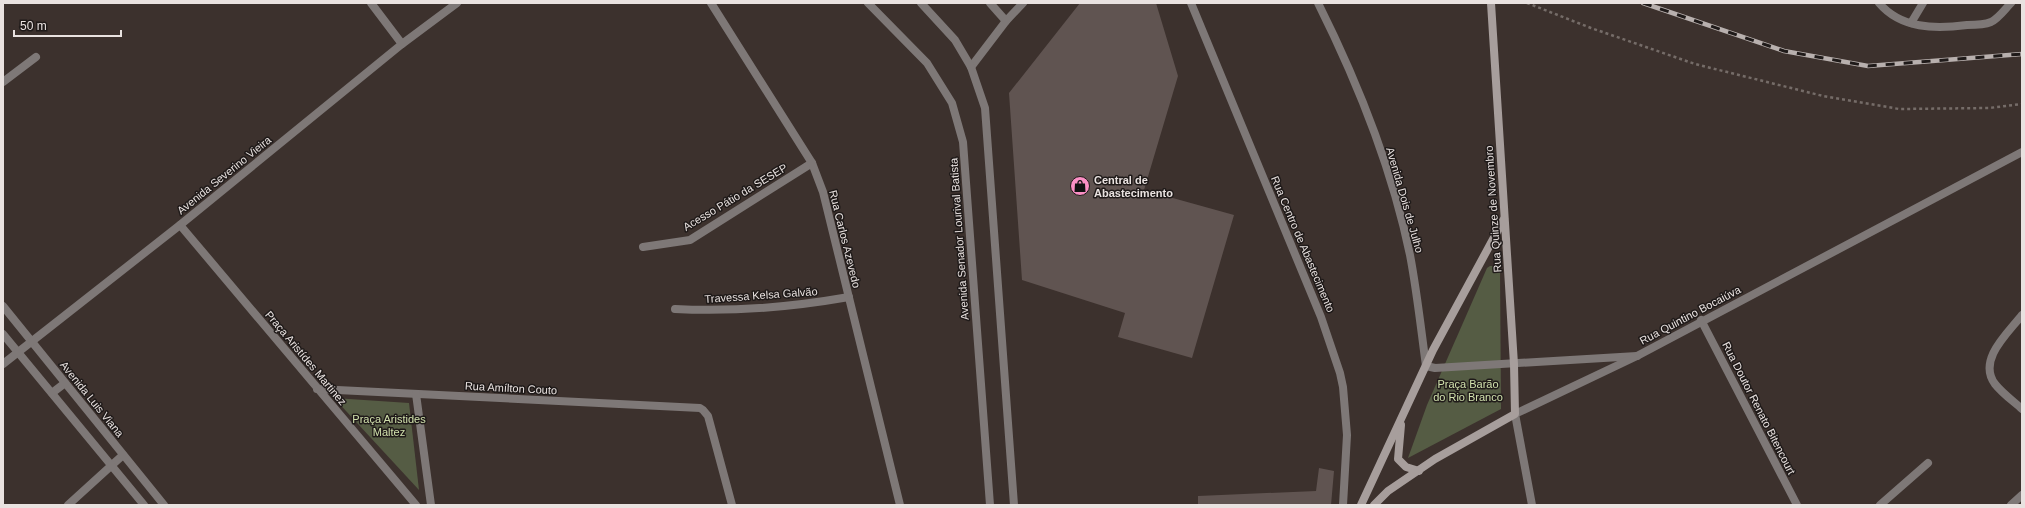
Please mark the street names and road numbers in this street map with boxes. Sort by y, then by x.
street label: Avenida Severino Vieira [175,133,274,216]
street label: Rua Quinze de Novembro [1483,145,1503,273]
street label: Avenida Dois de Julho [1384,146,1426,254]
street label: Avenida Senador Lourival Batista [947,157,971,320]
street label: Acesso Pátio da SESEP [681,161,789,233]
street label: Rua Centro de Abastecimento [1269,174,1337,314]
street label: Rua Carlos Azevedo [827,189,863,289]
street label: Rua Quintino Bocaiúva [1638,283,1743,347]
street label: Travessa Kelsa Galvão [704,285,818,305]
street label: Praça Aristídes Martinez [263,308,349,408]
street label: Rua Doutor Renato Bitencourt [1720,340,1798,476]
street label: Avenida Luis Viana [58,359,127,440]
street label: Rua Amílton Couto [465,380,557,396]

